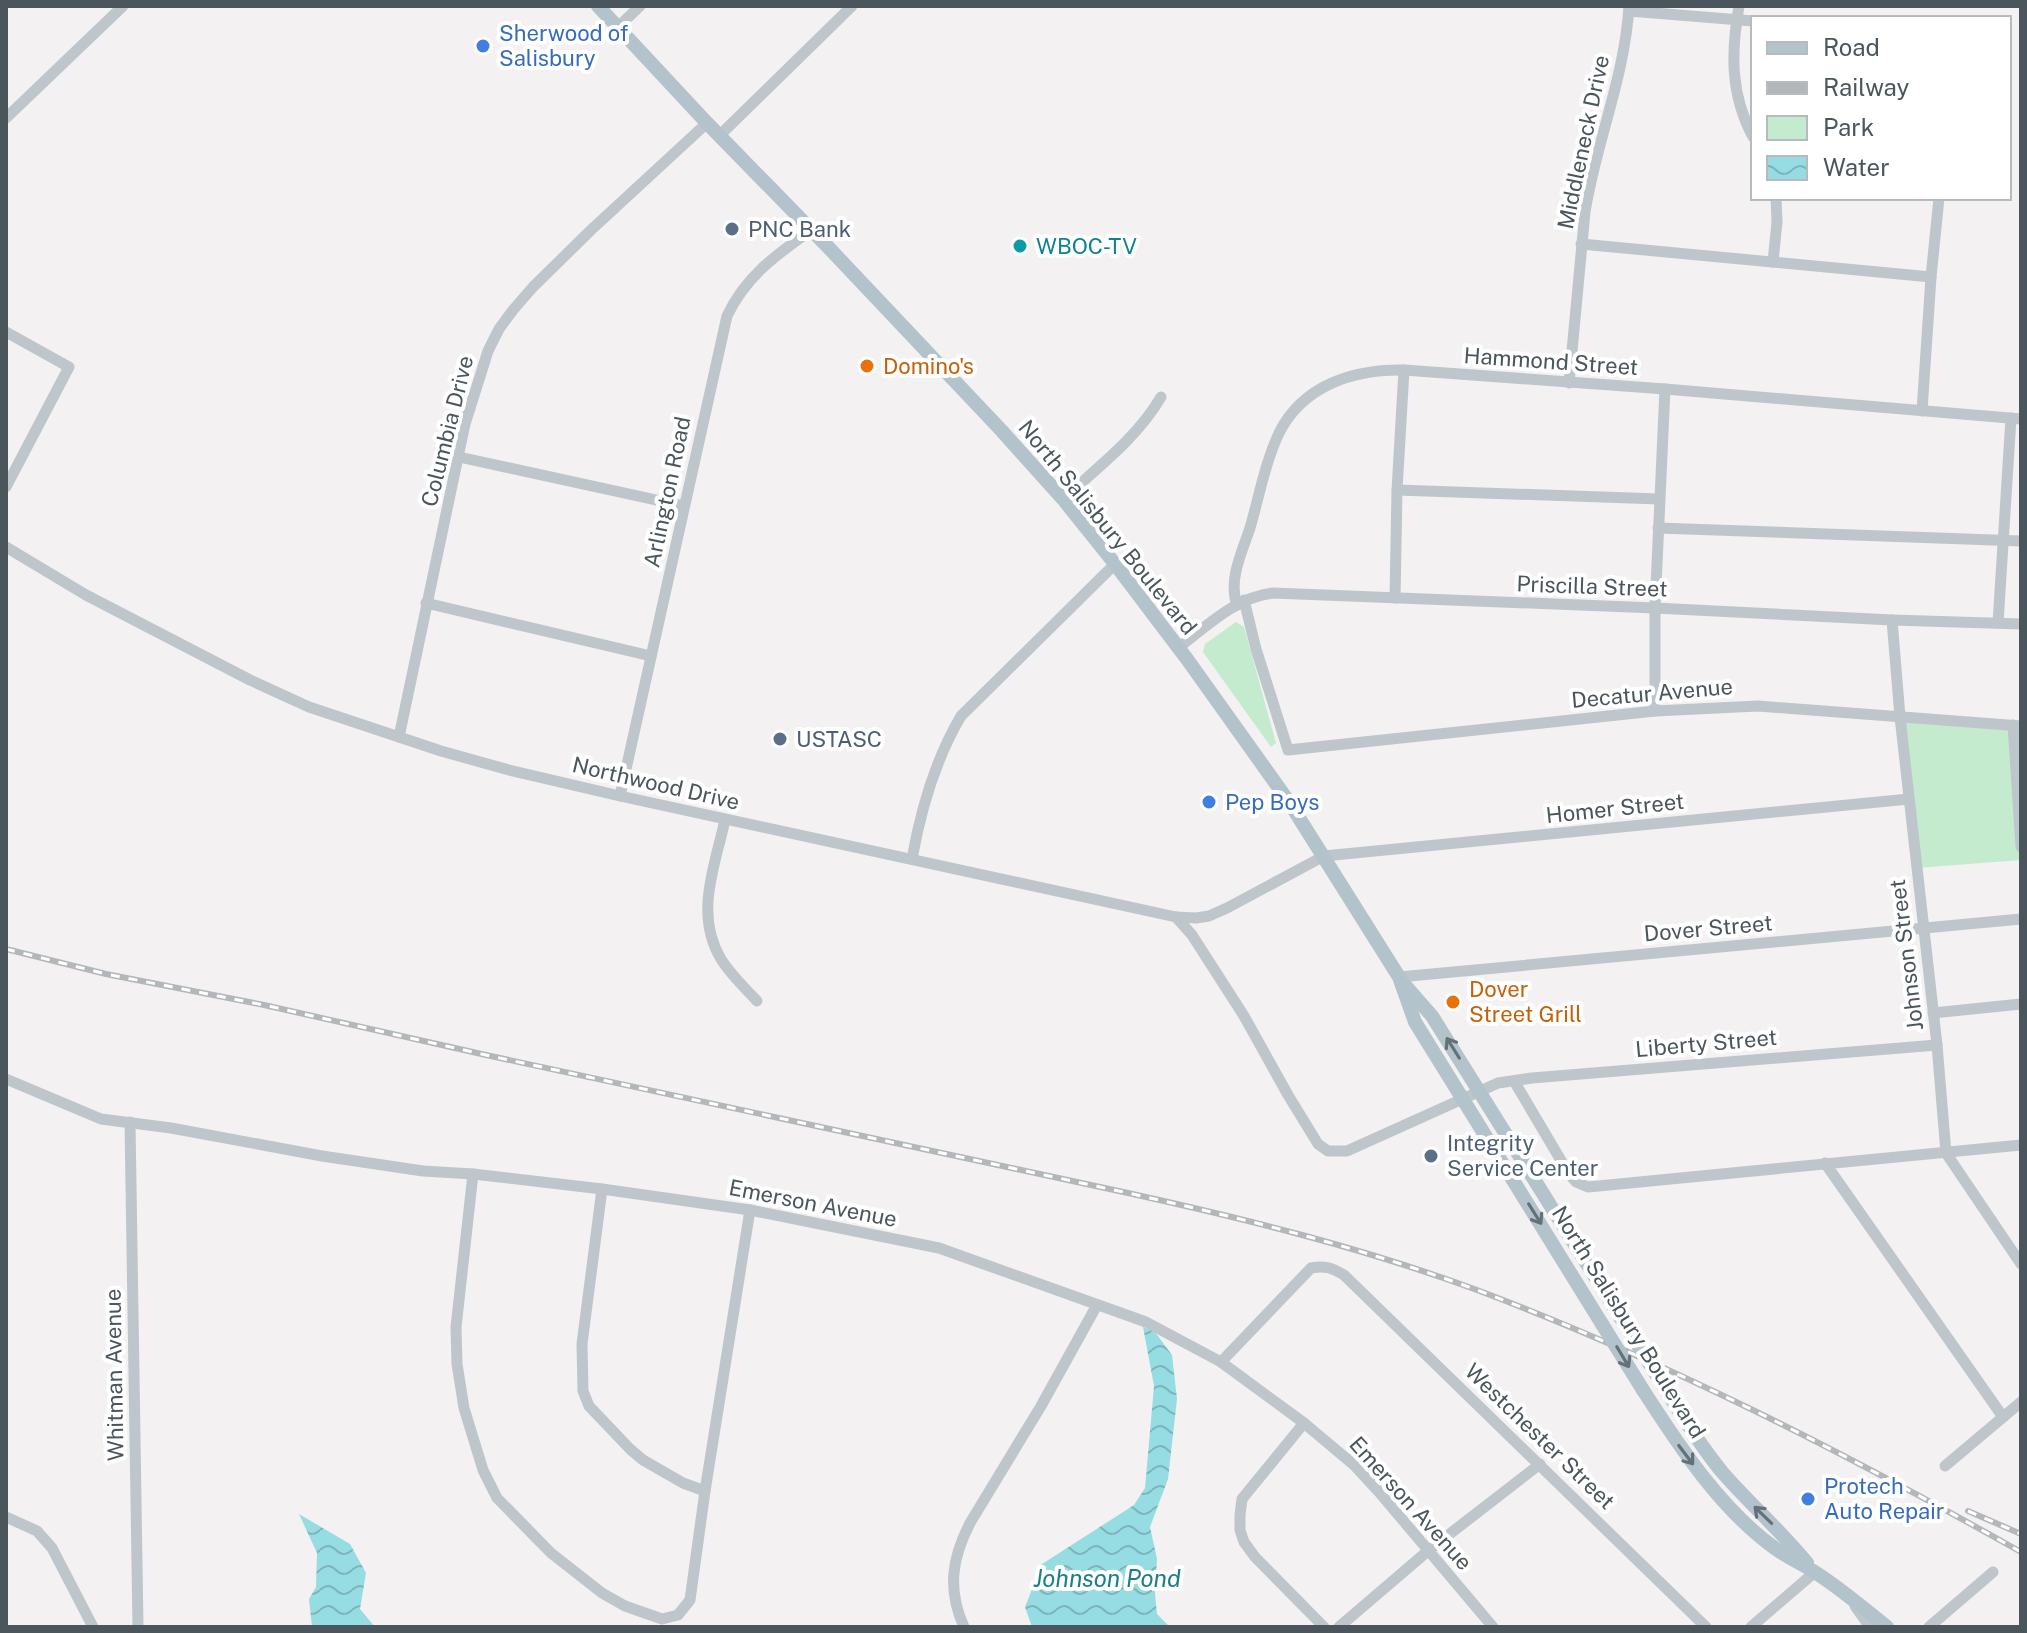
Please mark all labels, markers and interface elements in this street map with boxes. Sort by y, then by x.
legend [1751,16,2011,200]
place label: Sherwood of Salisbury [499,20,629,71]
text: Road [1823,33,1880,61]
marker: Sherwood of Salisbury [474,37,492,55]
street label: Middleneck Drive [1552,53,1614,231]
text: Railway [1823,73,1909,101]
text: Park [1823,113,1874,141]
text: Water [1823,153,1890,181]
place label: PNC Bank [748,216,851,242]
marker: PNC Bank [723,220,741,238]
place label: WBOC-TV [1036,233,1137,259]
marker: WBOC-TV [1011,237,1029,255]
street label: Hammond Street [1463,342,1639,380]
street label: Columbia Drive [416,353,478,509]
place label: Domino's [883,353,974,379]
marker: Domino's [858,357,876,375]
street label: Arlington Road [638,414,696,570]
street label: North Salisbury Boulevard [1013,414,1203,640]
street label: Priscilla Street [1516,570,1668,602]
street label: Decatur Avenue [1570,673,1734,713]
place label: USTASC [796,726,882,752]
marker: USTASC [771,730,789,748]
street label: Northwood Drive [570,751,742,815]
street label: Homer Street [1545,788,1685,828]
place label: Pep Boys [1225,789,1319,815]
marker: Pep Boys [1200,793,1218,811]
street label: Johnson Street [1884,878,1928,1032]
street label: Dover Street [1643,909,1773,947]
place label: Dover Street Grill [1469,976,1582,1027]
marker: Dover Street Grill [1444,993,1462,1011]
street label: Liberty Street [1634,1024,1778,1062]
one-way arrow [1444,1037,1460,1060]
place label: Integrity Service Center [1447,1130,1598,1181]
marker: Integrity Service Center [1422,1147,1440,1165]
street label: Emerson Avenue [727,1174,899,1232]
street label: North Salisbury Boulevard [1547,1201,1711,1443]
one-way arrow [1527,1202,1543,1225]
street label: Whitman Avenue [99,1289,129,1461]
one-way arrow [1615,1345,1631,1368]
street label: Westchester Street [1460,1358,1620,1514]
street label: Emerson Avenue [1344,1431,1478,1575]
one-way arrow [1678,1444,1695,1465]
place label: Protech Auto Repair [1824,1473,1944,1524]
marker: Protech Auto Repair [1799,1490,1817,1508]
one-way arrow [1753,1505,1773,1524]
water label: Johnson Pond [1033,1564,1181,1592]

